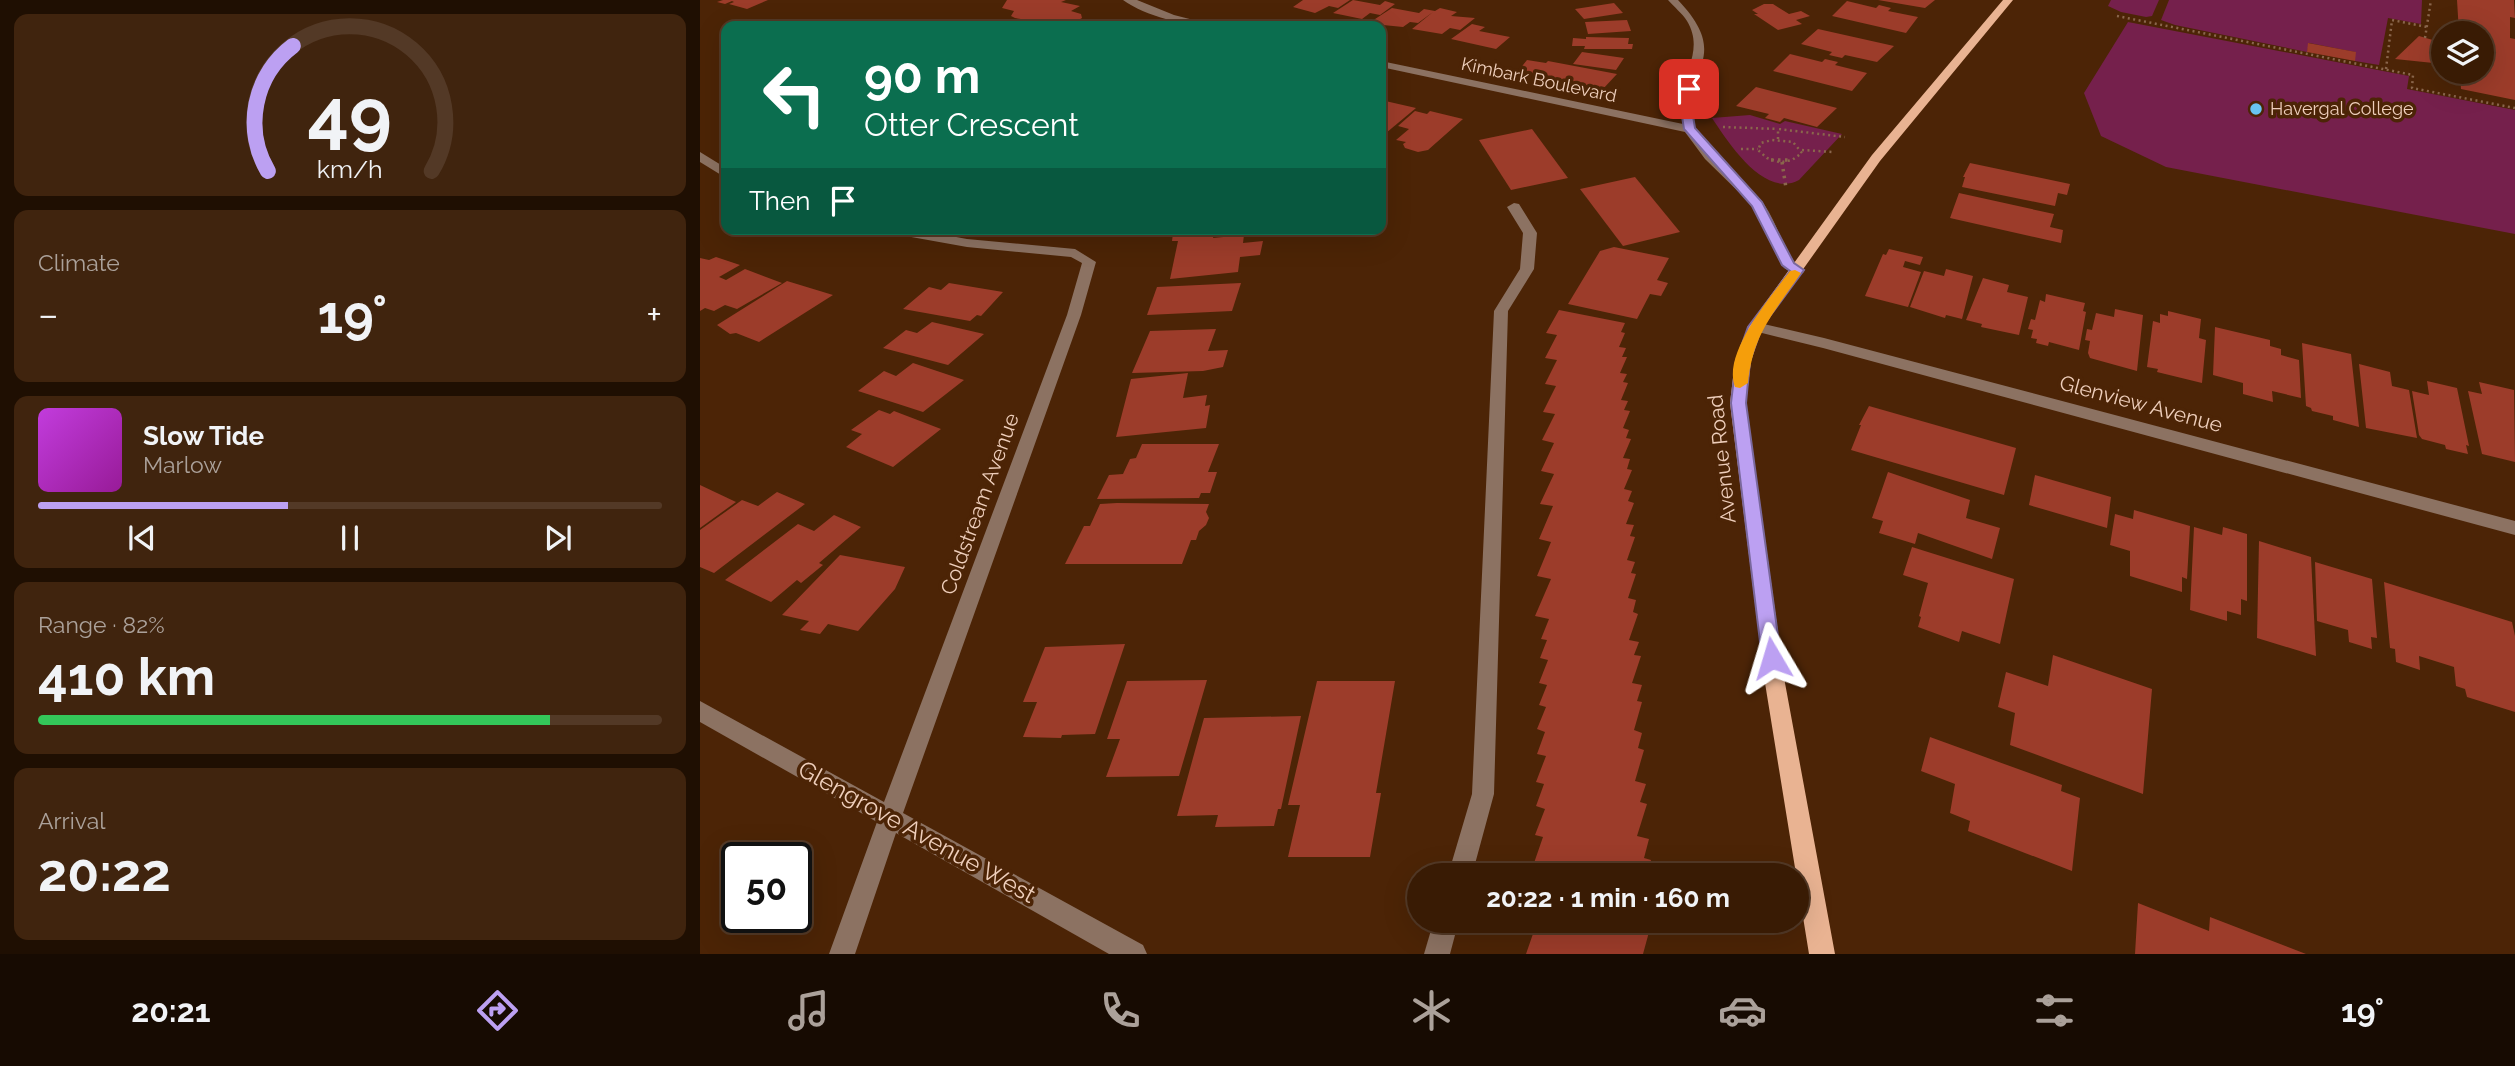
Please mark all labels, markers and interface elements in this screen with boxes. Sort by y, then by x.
map controls [2431,21,2494,84]
button: layers [2431,21,2494,84]
text: 90 m [864,47,980,104]
icon: left [749,49,840,140]
street label: Kimbark Boulevard [1459,53,1619,106]
pin [1659,59,1719,119]
icon: arrive [1670,70,1708,108]
text: 49 [308,73,392,158]
place label: Havergal College [2270,98,2414,119]
marker: Havergal College [2248,101,2264,117]
text: Otter Crescent [864,106,1079,143]
text: km/h [317,154,383,184]
icon: arrive [824,182,862,220]
text: Then [749,186,810,216]
text: Climate [38,249,120,276]
text: 19° [318,284,387,345]
text: − [38,292,58,337]
text: + [646,292,662,337]
street label: Glenview Avenue [2057,370,2225,437]
street label: Avenue Road [1702,393,1741,525]
street label: Coldstream Avenue [935,410,1024,598]
text: Slow Tide [143,421,264,451]
text: Marlow [143,451,222,478]
icon: previous [123,519,161,557]
icon: pause [331,519,369,557]
icon: next [539,519,577,557]
text: Range · 82% [38,611,165,638]
position arrow [1735,621,1809,695]
text: 410 km [38,646,215,707]
street label: Glengrove Avenue West [793,754,1041,909]
text: Arrival [38,807,105,834]
text: 20:22 [38,842,171,903]
speed limit sign: 50 [721,842,812,933]
text: 20:22 · 1 min · 160 m [1486,883,1730,913]
icon: directions [473,986,522,1035]
icon: music [784,986,833,1035]
icon: phone [1096,986,1145,1035]
icon: climate [1407,986,1456,1035]
icon: car [1718,986,1767,1035]
icon: filters [2030,986,2079,1035]
text: 20:21 [131,992,211,1029]
text: 19° [2341,992,2384,1029]

